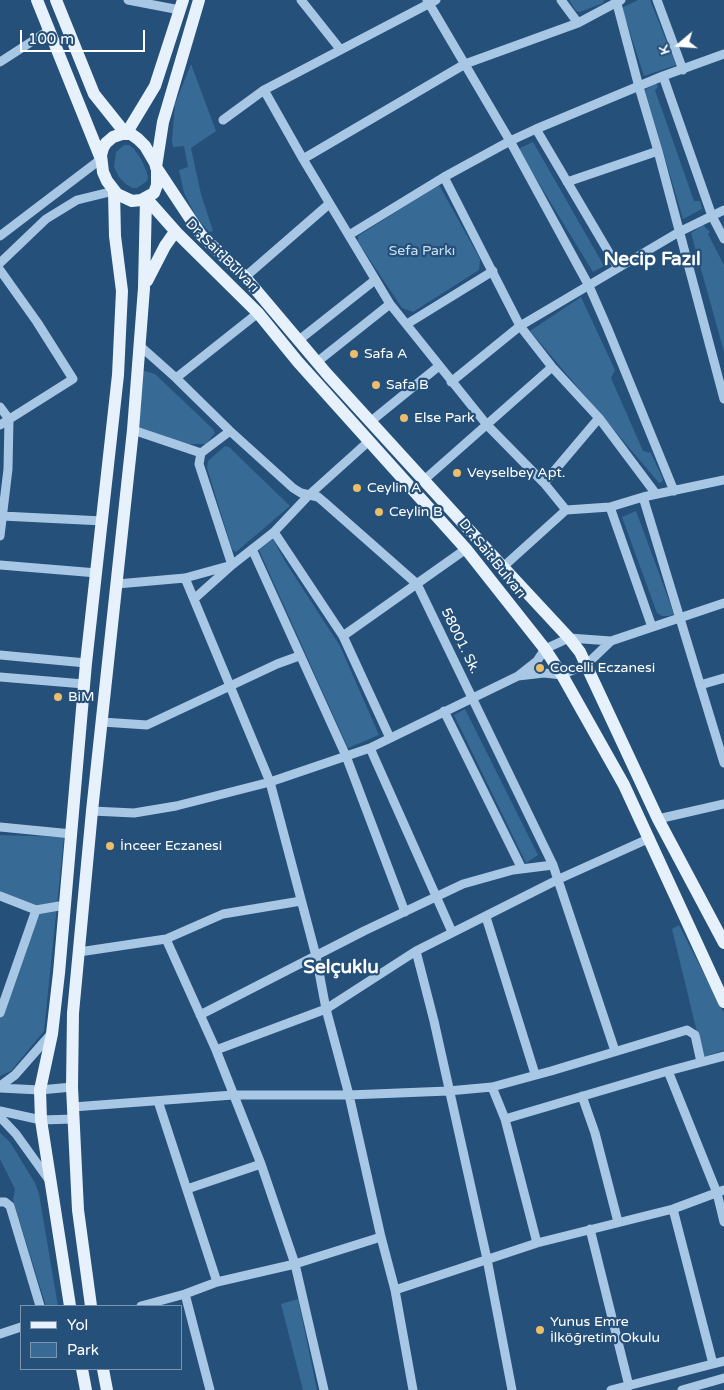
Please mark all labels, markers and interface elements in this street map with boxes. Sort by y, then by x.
scale bar [22,20,148,52]
north arrow [654,20,704,70]
text: 100 m [28,30,74,48]
text: K [655,43,674,57]
street label: Dr. Sait Bulvarı [182,216,262,296]
park label: Sefa Parkı [389,243,455,259]
district label: Necip Fazıl [603,249,701,271]
place label: Safa A [364,346,407,362]
marker: Safa A [348,348,360,360]
place label: Safa B [386,377,429,393]
marker: Safa B [370,379,382,391]
place label: Else Park [414,410,475,426]
marker: Else Park [398,412,410,424]
place label: Veyselbey Apt. [467,465,565,481]
marker: Veyselbey Apt. [451,467,463,479]
place label: Ceylin A [367,480,421,496]
marker: Ceylin A [351,482,363,494]
place label: Ceylin B [389,504,443,520]
marker: Ceylin B [373,506,385,518]
street label: Dr. Sait Bulvarı [455,516,529,602]
street label: 58001. Sk. [437,605,483,677]
place label: Cocelli Eczanesi [550,660,655,676]
marker: Cocelli Eczanesi [534,662,546,674]
place label: BiM [68,689,94,705]
marker: BiM [52,691,64,703]
place label: İnceer Eczanesi [120,838,222,854]
marker: İnceer Eczanesi [104,840,116,852]
district label: Selçuklu [303,957,379,979]
legend [20,1305,182,1370]
place label: Yunus Emre İlköğretim Okulu [550,1314,660,1346]
text: Yol [67,1316,88,1334]
marker: Yunus Emre İlköğretim Okulu [534,1324,546,1336]
text: Park [67,1341,99,1359]

